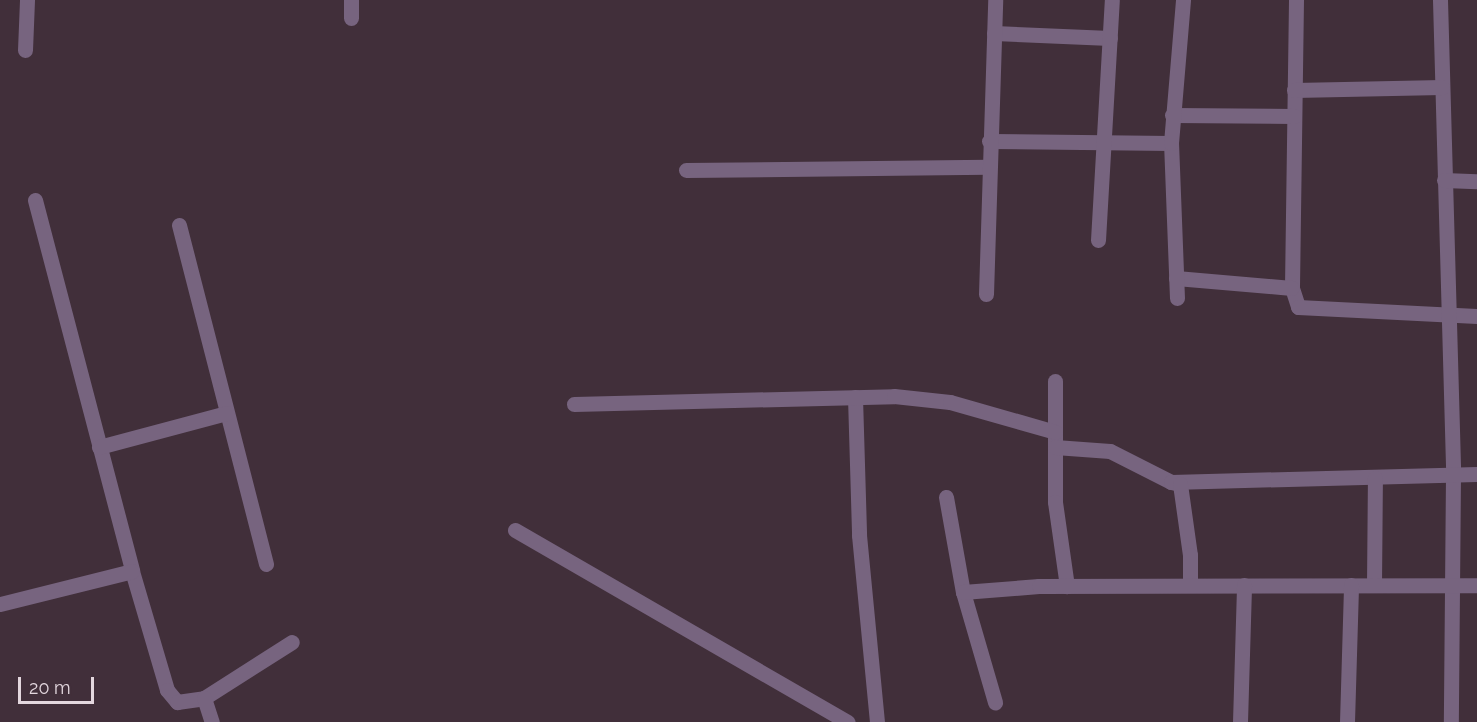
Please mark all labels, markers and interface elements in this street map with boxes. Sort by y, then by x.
scale bar [21,665,98,703]
text: 20 m [29,677,71,698]

